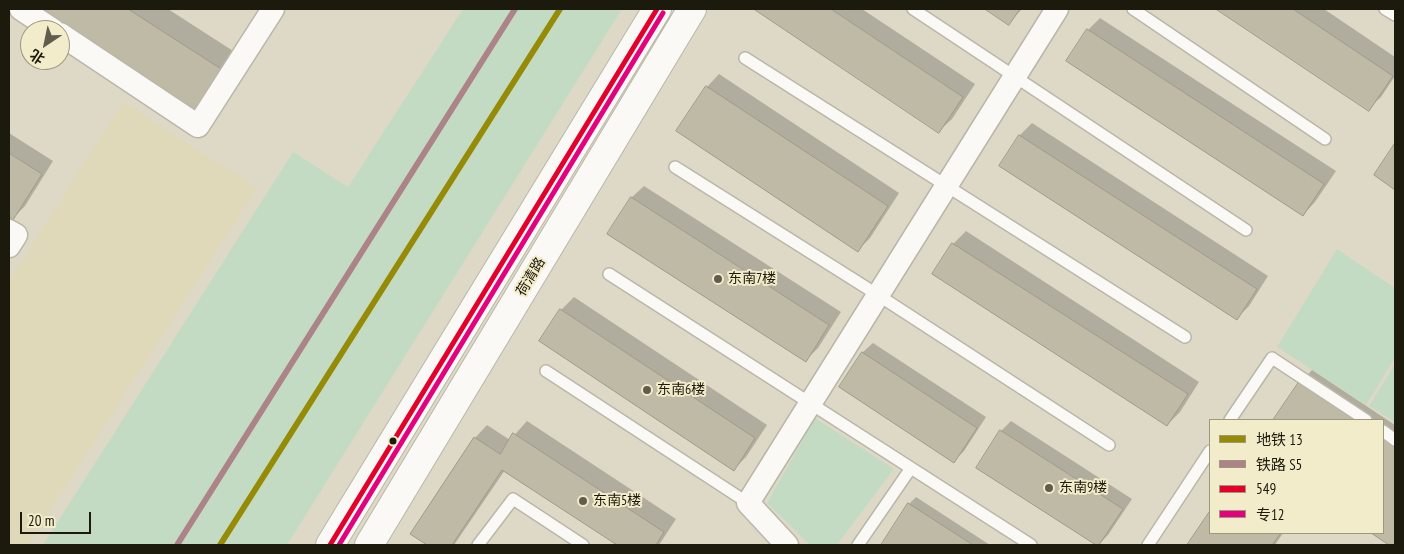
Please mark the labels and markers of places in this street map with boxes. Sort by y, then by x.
place label: 东南7楼 [728,271,776,287]
marker: 东南7楼 [712,273,724,285]
place label: 东南6楼 [657,382,705,398]
marker: 东南6楼 [641,384,653,396]
unlabelled marker [388,436,398,446]
place label: 东南9楼 [1059,480,1107,496]
marker: 东南9楼 [1043,482,1055,494]
place label: 东南5楼 [593,493,641,509]
marker: 东南5楼 [577,495,589,507]

